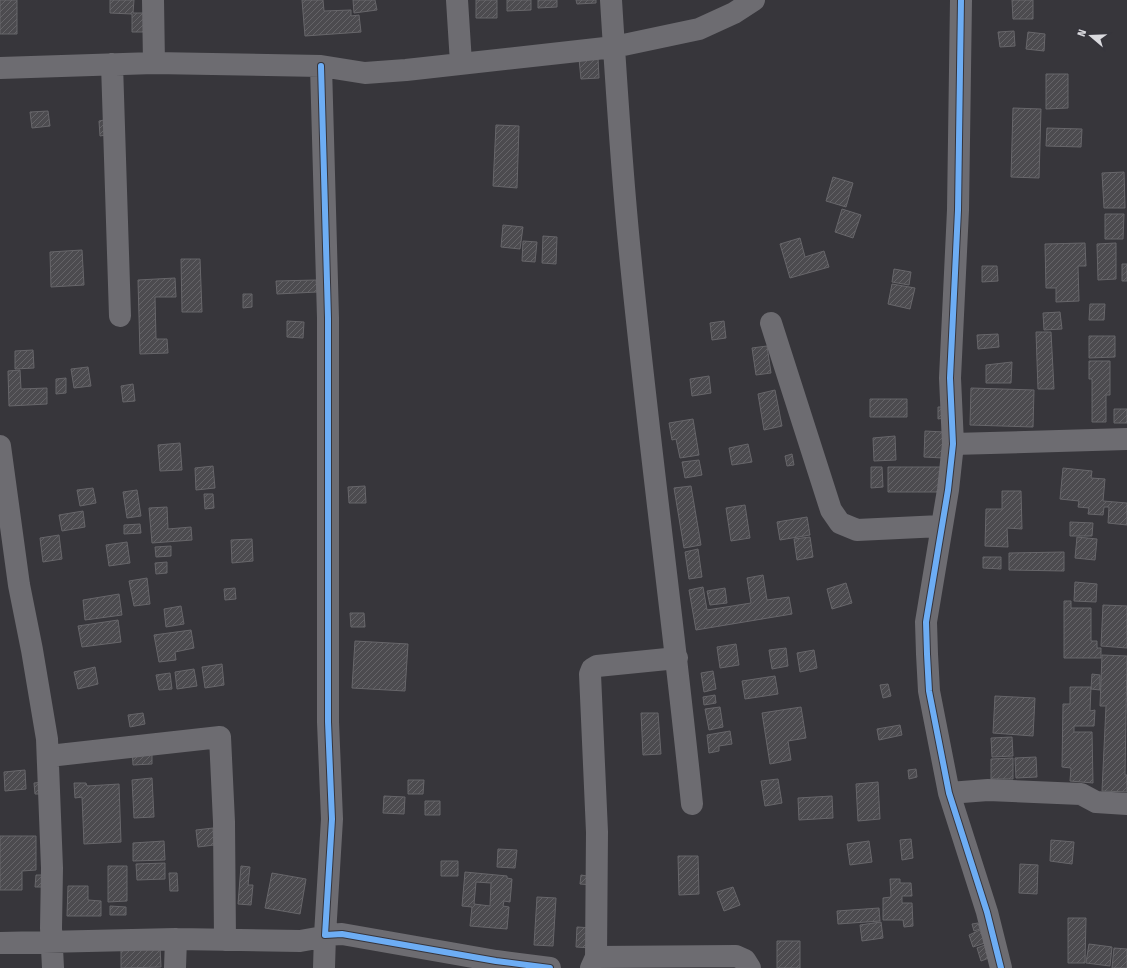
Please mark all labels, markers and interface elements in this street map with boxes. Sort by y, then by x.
north arrow [1071,16,1111,56]
text: N [1075,28,1089,38]

